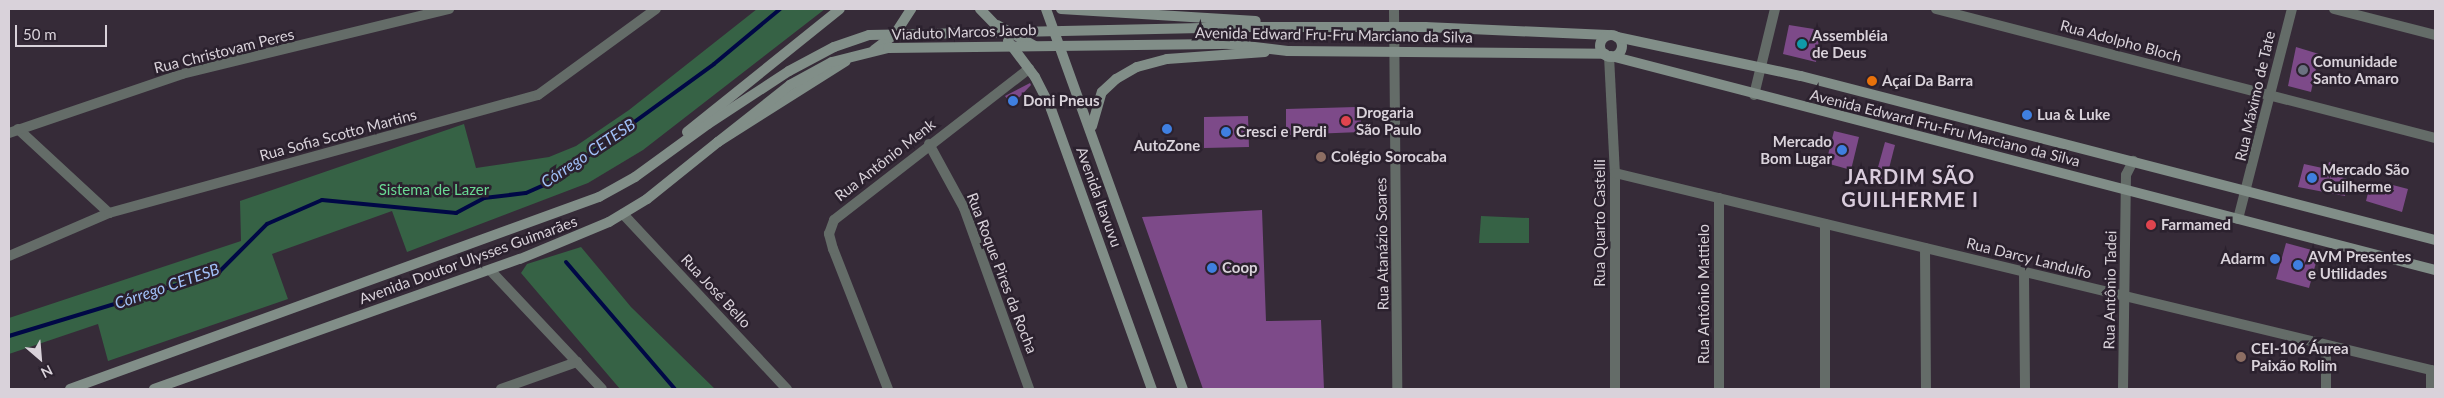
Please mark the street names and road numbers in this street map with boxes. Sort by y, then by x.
street label: Rua Adolpho Bloch [2058,16,2184,66]
street label: Viaduto Marcos Jacob [891,20,1037,44]
street label: Avenida Edward Fru-Fru Marciano da Silva [1195,24,1473,46]
street label: Rua Christovam Peres [152,25,296,77]
street label: Rua Máximo de Tate [2231,29,2279,163]
street label: Avenida Edward Fru-Fru Marciano da Silva [1808,86,2082,170]
street label: Rua Sofia Scotto Martins [258,105,418,165]
street label: Rua Antônio Menk [831,115,939,205]
street label: Avenida Itavuvu [1072,144,1126,250]
street label: Rua Quarto Castelli [1591,159,1609,287]
street label: Rua Atanázio Soares [1372,177,1392,311]
street label: Rua Roque Pires da Rocha [963,190,1041,356]
street label: Avenida Doutor Ulysses Guimarães [356,212,580,308]
street label: Rua Antônio Mattielo [1695,224,1713,364]
street label: Rua Antônio Tadei [2100,230,2120,350]
street label: Rua Darcy Landulfo [1964,234,2094,282]
street label: Rua José Bello [677,250,755,332]

